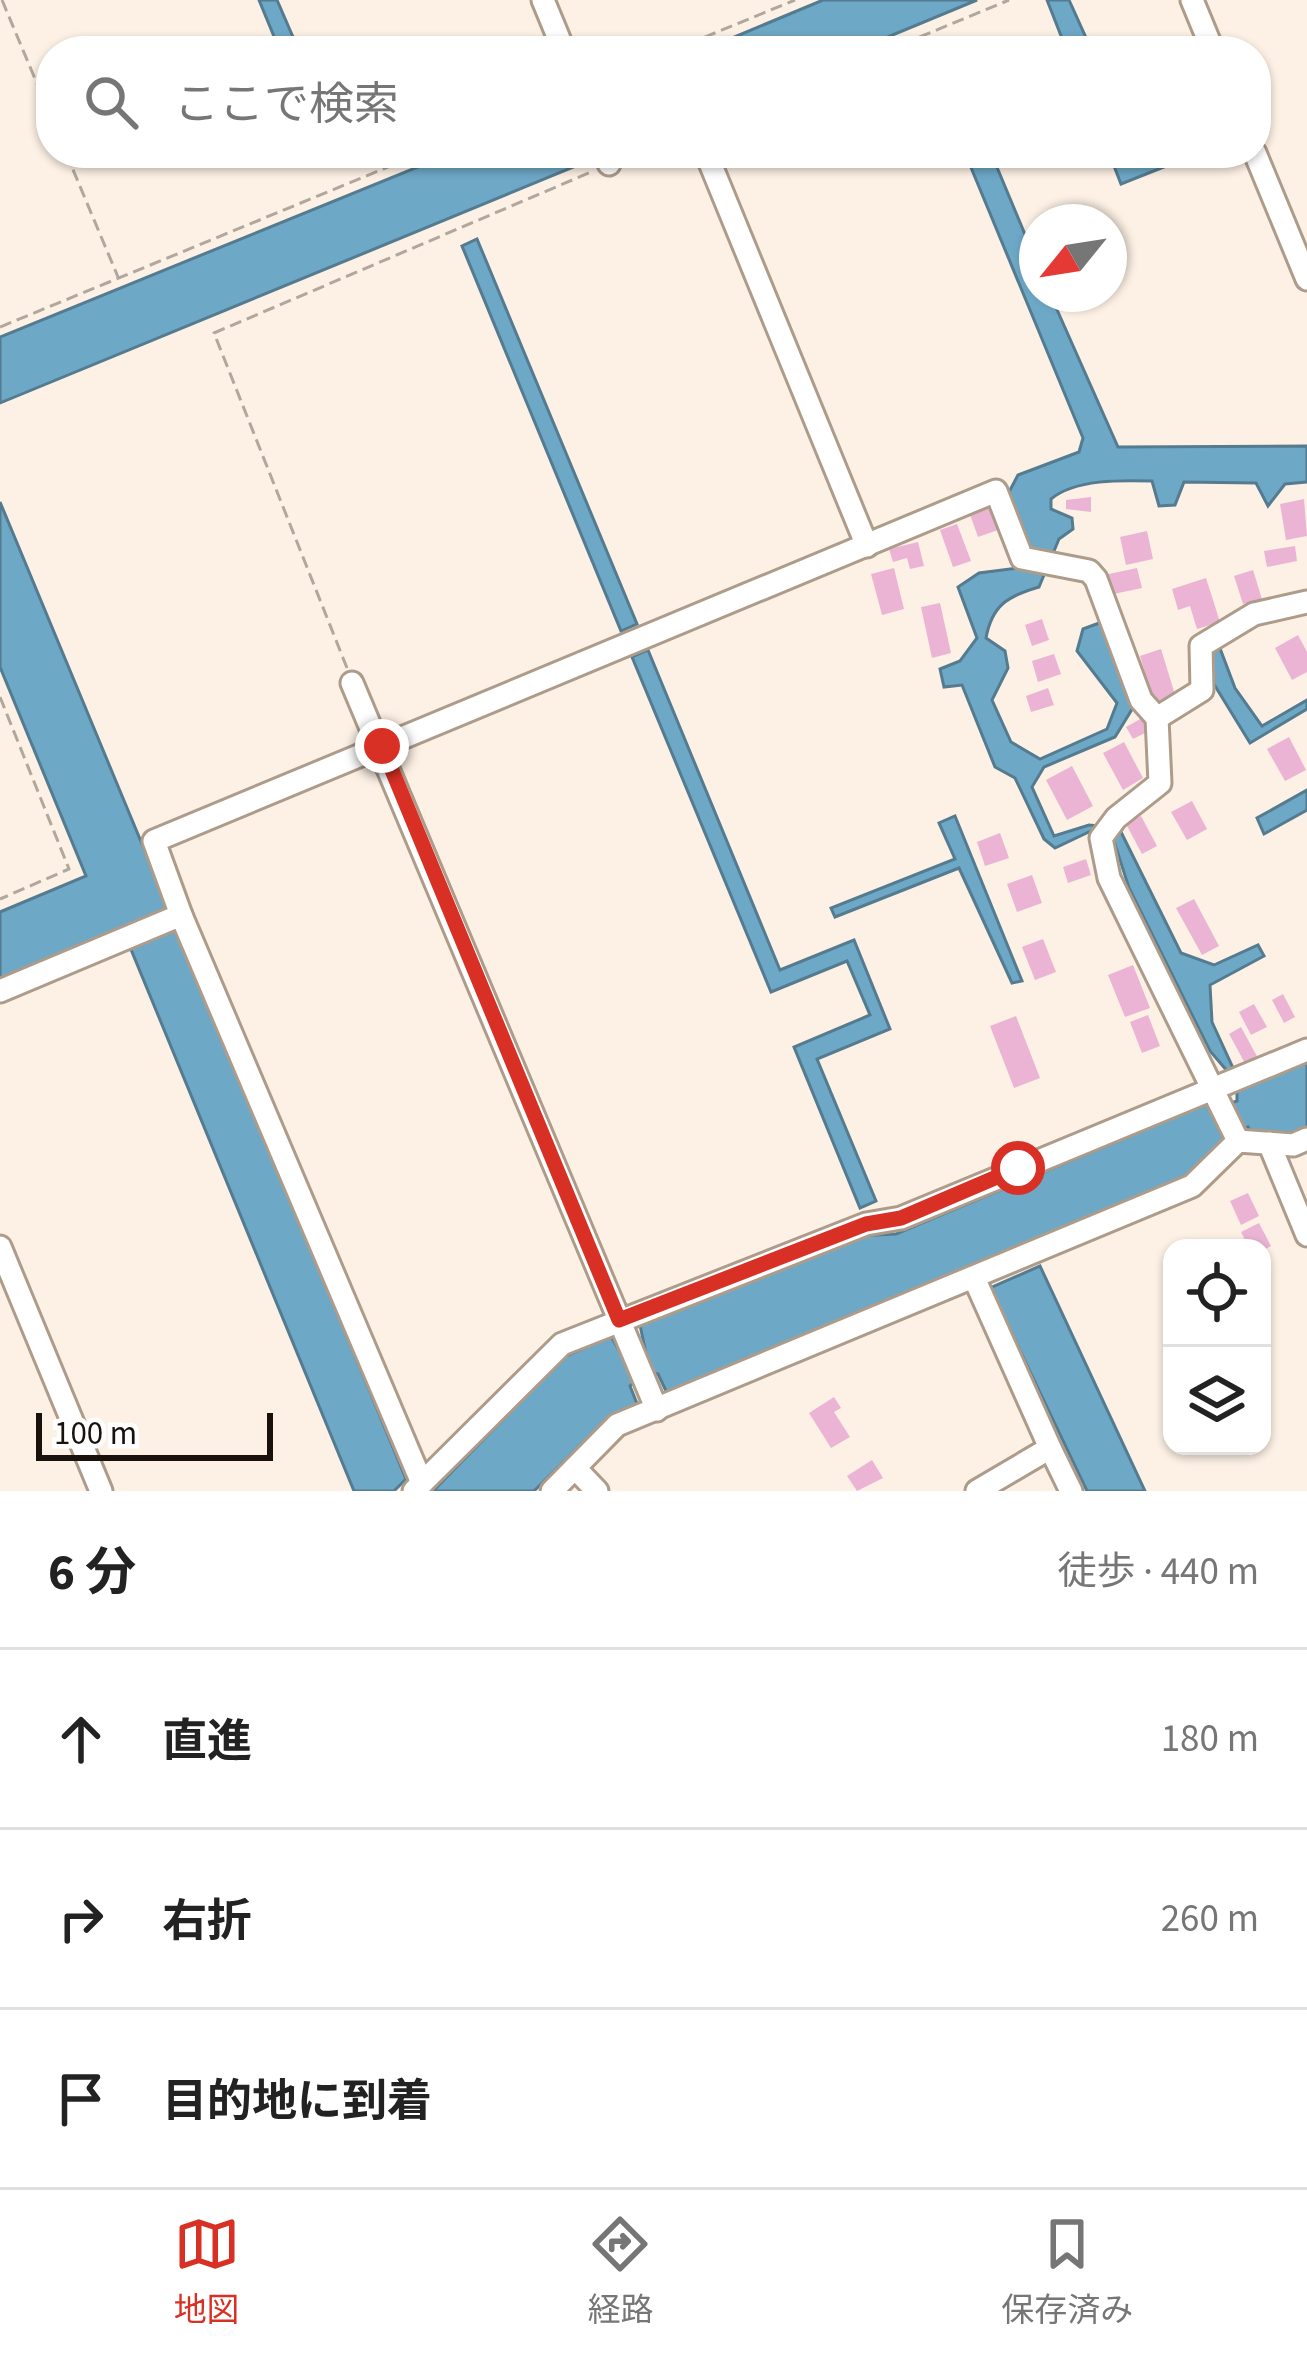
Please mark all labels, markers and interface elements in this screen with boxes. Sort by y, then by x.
search box [36,36,1271,168]
icon: search [78,69,144,135]
text: ここで検索 [174,73,399,137]
north arrow [1019,204,1127,312]
route end [355,719,409,773]
route start [991,1141,1045,1195]
map controls [1163,1239,1271,1455]
button: locate [1163,1239,1271,1347]
button: layers [1163,1347,1271,1455]
scale bar [36,1407,273,1460]
text: 100 m [54,1410,137,1457]
text: 6 分 [48,1537,136,1609]
text: 徒歩 · 440 m [1057,1544,1259,1600]
icon: ahead [48,1706,114,1772]
text: 直進 [162,1710,252,1774]
text: 180 m [1161,1711,1259,1767]
icon: right [48,1886,114,1952]
text: 右折 [162,1890,252,1954]
text: 260 m [1161,1891,1259,1947]
icon: arrive [48,2066,114,2132]
text: 目的地に到着 [162,2070,432,2134]
tab: 地図 [174,2211,240,2334]
tab: 経路 [587,2211,653,2334]
tab: 保存済み [1001,2211,1133,2334]

